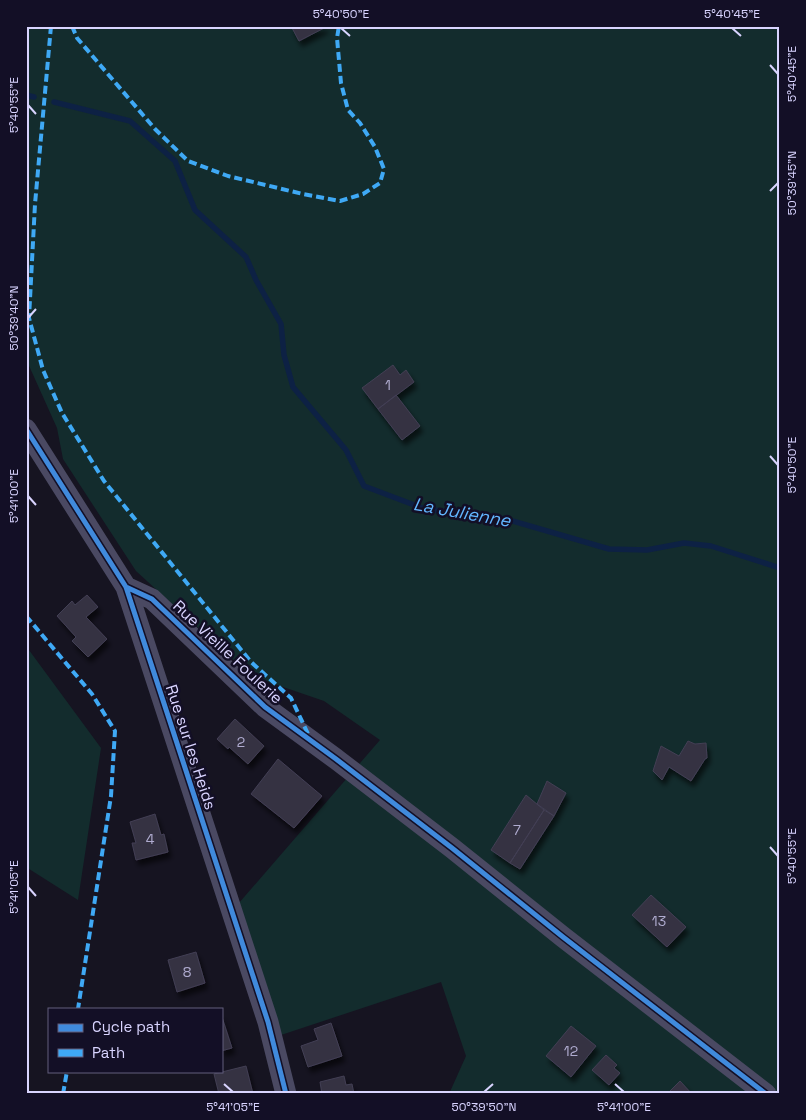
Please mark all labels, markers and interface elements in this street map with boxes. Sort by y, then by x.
text: 5°40'50"E [313,6,370,22]
text: 5°40'45"E [704,6,760,22]
text: 5°40'45"E [784,46,800,102]
text: 5°40'55"E [6,77,22,133]
text: 50°39'45"N [784,151,800,215]
text: 50°39'40"N [6,286,22,350]
house number: 1 [385,376,391,394]
text: 5°40'50"E [784,436,800,493]
text: 5°41'00"E [6,469,22,523]
water label: La Julienne [412,492,514,532]
street label: Rue Vieille Foulerie [169,596,287,708]
street label: Rue sur les Heids [161,682,221,812]
house number: 2 [237,733,245,751]
house number: 7 [513,821,521,839]
text: 5°40'55"E [784,828,800,884]
house number: 4 [146,830,155,848]
text: 5°41'05"E [6,860,22,914]
house number: 13 [652,912,666,930]
house number: 8 [183,963,192,981]
legend [48,1008,222,1072]
text: Cycle path [92,1017,170,1036]
house number: 12 [564,1042,578,1060]
text: Path [92,1043,125,1062]
text: 5°41'05"E [206,1099,260,1115]
text: 50°39'50"N [451,1099,517,1115]
text: 5°41'00"E [597,1099,651,1115]

